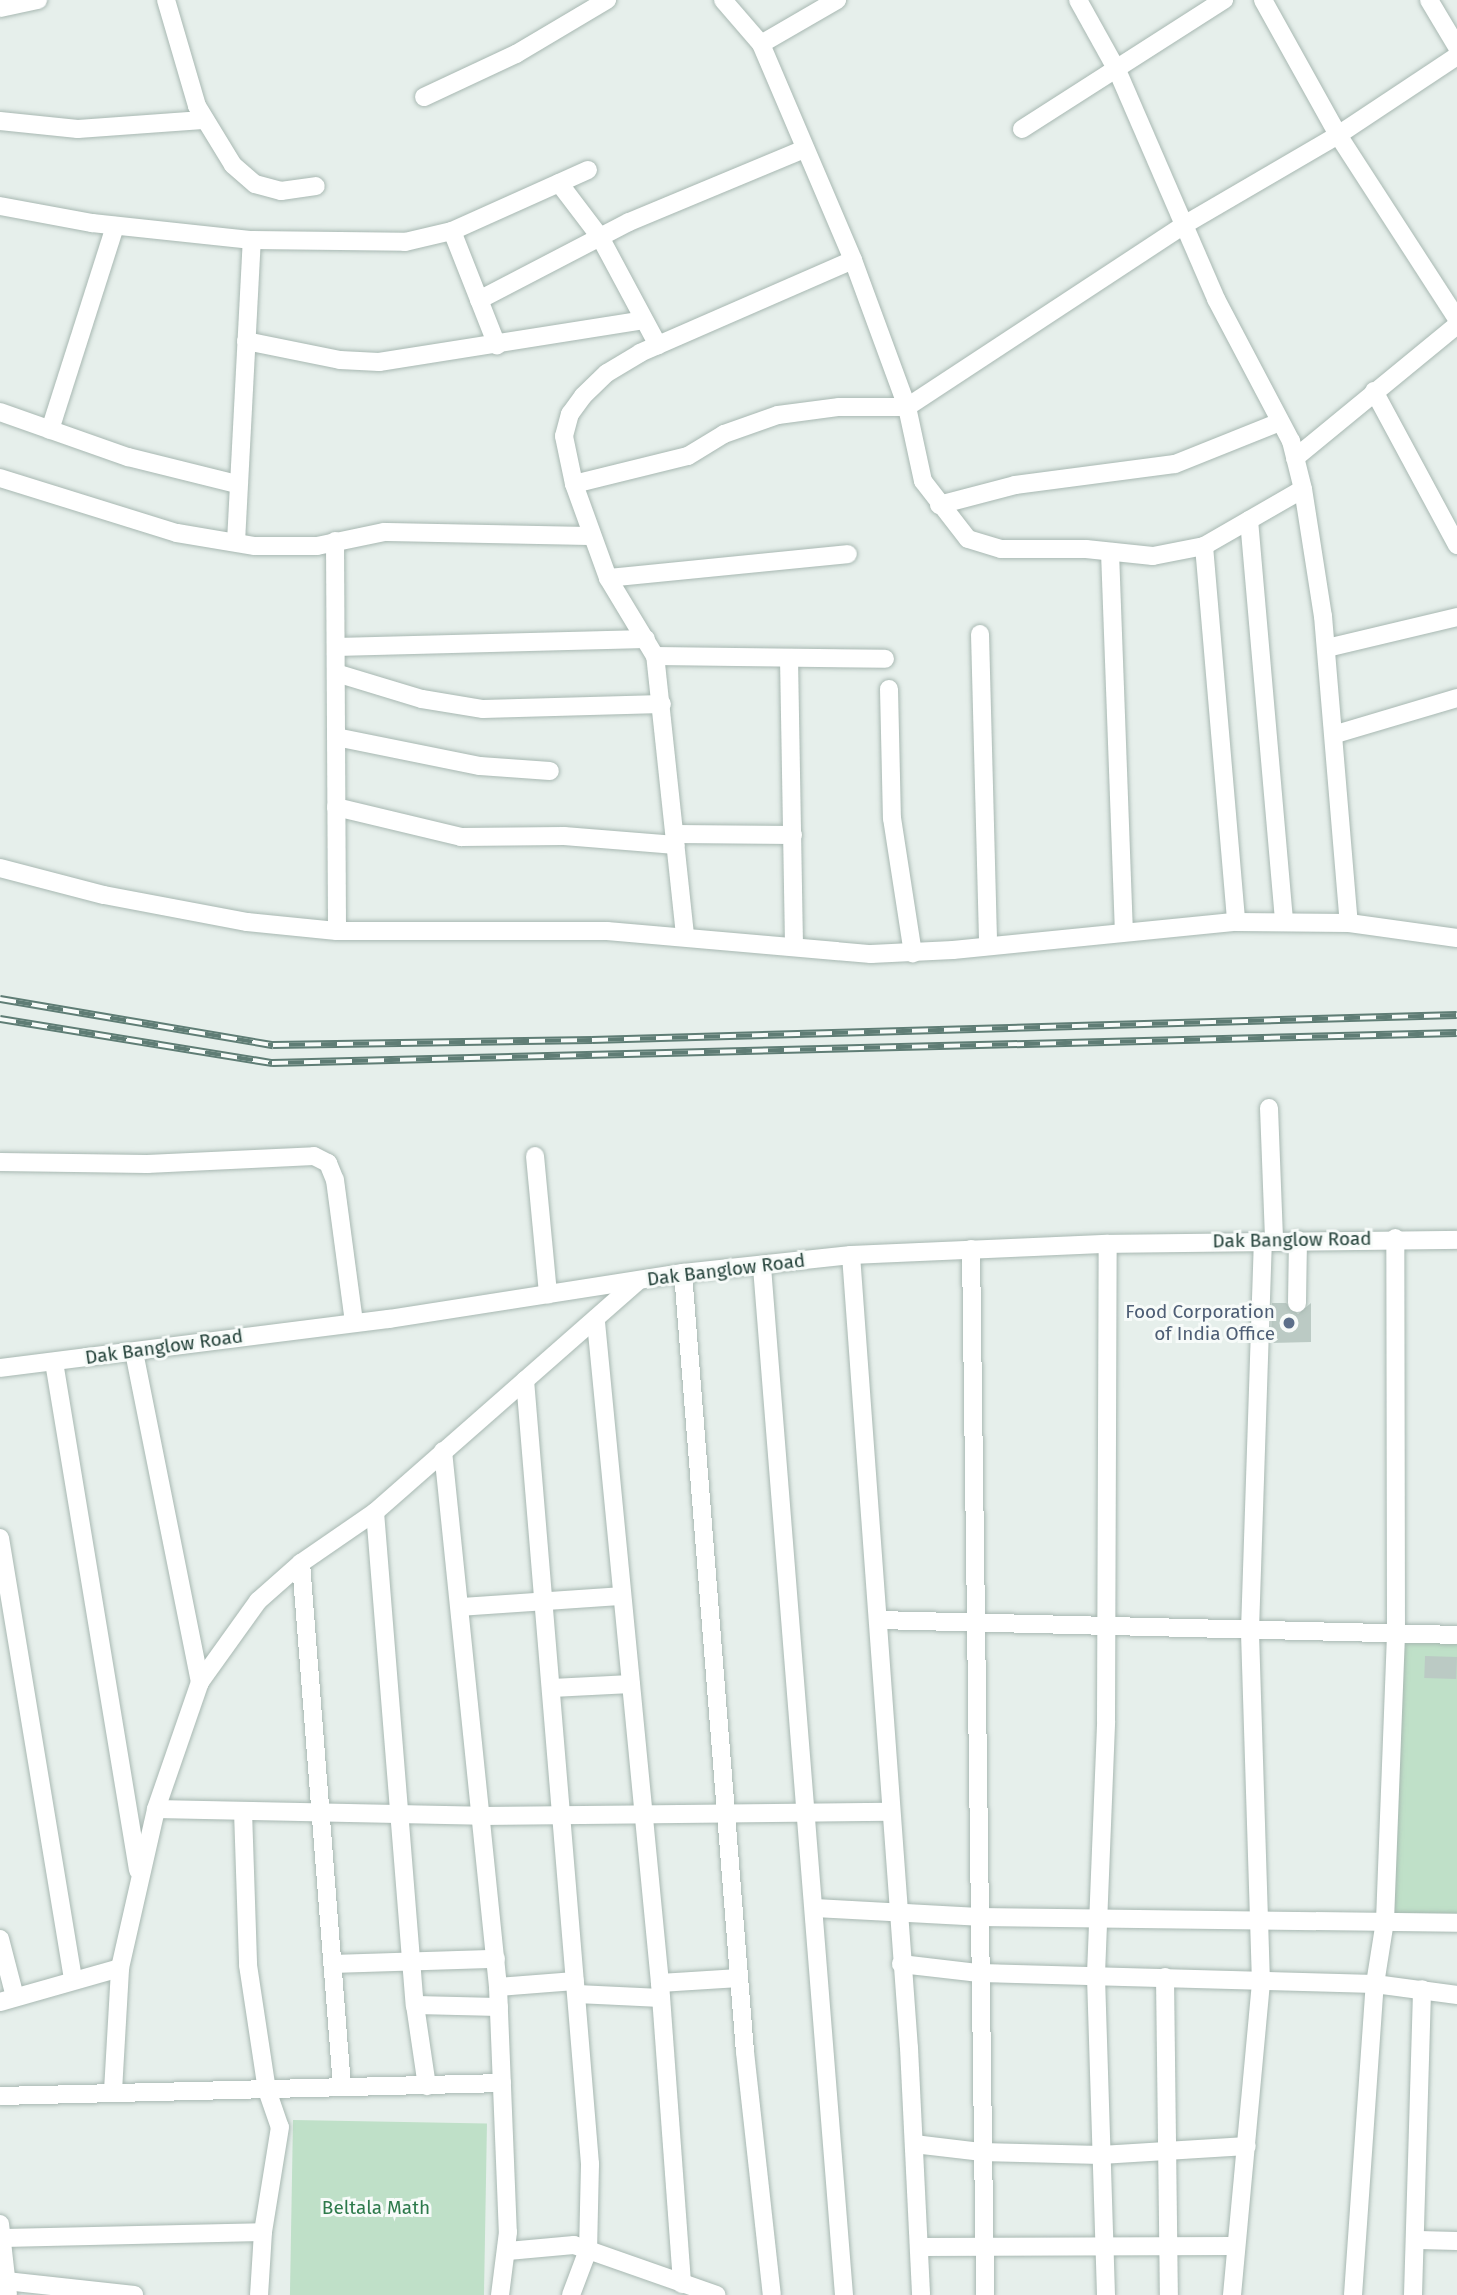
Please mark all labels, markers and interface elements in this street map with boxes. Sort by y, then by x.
street label: Dak Banglow Road [1212,1227,1372,1253]
street label: Dak Banglow Road [646,1249,806,1291]
place label: Food Corporation of India Office [1125,1301,1275,1345]
marker: Food Corporation of India Office [1281,1315,1297,1331]
street label: Dak Banglow Road [84,1325,244,1369]
park label: Beltala Math [322,2197,430,2219]

